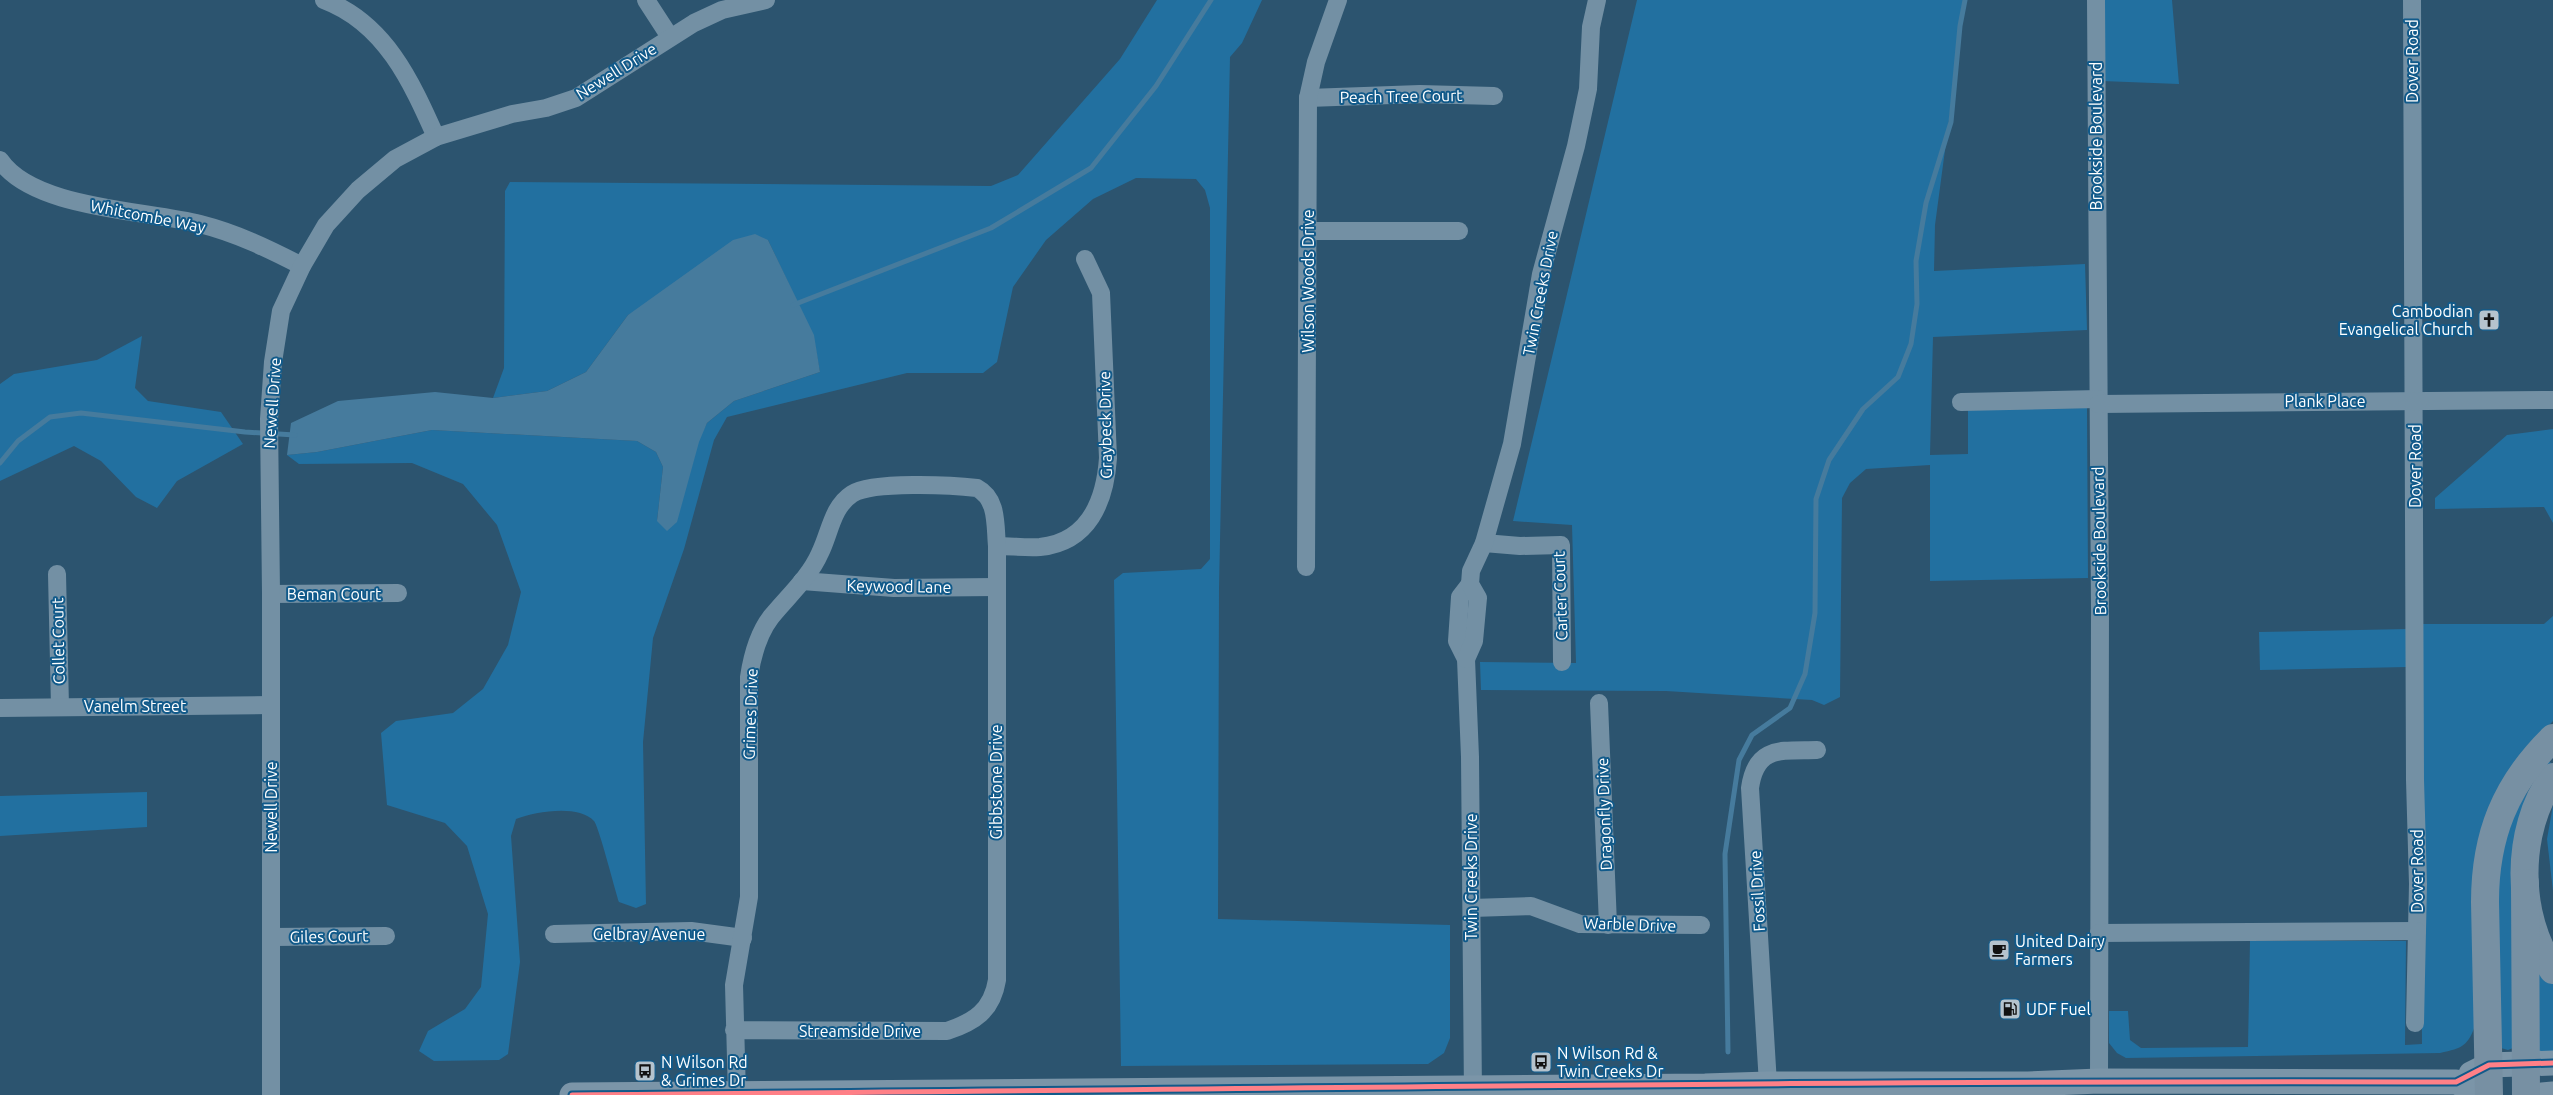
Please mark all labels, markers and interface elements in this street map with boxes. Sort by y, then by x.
street label: Dover Road [2403,19,2421,103]
street label: Newell Drive [572,39,660,103]
street label: Brookside Boulevard [2087,62,2105,210]
street label: Peach Tree Court [1339,86,1463,106]
street label: Whitcombe Way [89,196,207,236]
street label: Wilson Woods Drive [1299,209,1317,353]
street label: Twin Creeks Drive [1519,229,1561,357]
place label: Cambodian Evangelical Church [2339,302,2473,338]
church icon: Cambodian Evangelical Church [2477,308,2501,332]
street label: Newell Drive [260,357,284,449]
street label: Graybeck Drive [1095,371,1115,479]
street label: Plank Place [2284,392,2366,410]
street label: Dover Road [2406,424,2424,508]
street label: Brookside Boulevard [2089,466,2109,616]
street label: Carter Court [1549,550,1571,641]
street label: Keywood Lane [846,576,952,596]
street label: Beman Court [287,585,382,603]
street label: Collet Court [48,597,68,685]
street label: Grimes Drive [739,668,761,760]
street label: Vanelm Street [84,697,187,715]
street label: Gibbstone Drive [987,724,1005,840]
street label: Dragonfly Drive [1593,757,1615,871]
street label: Newell Drive [262,761,280,853]
street label: Twin Creeks Drive [1462,814,1480,940]
street label: Dover Road [2408,829,2426,913]
street label: Fossil Drive [1746,850,1768,932]
street label: Warble Drive [1583,913,1677,935]
street label: Gelbray Avenue [593,925,705,943]
street label: Giles Court [289,926,369,946]
place label: United Dairy Farmers [2015,932,2105,968]
cafe icon: United Dairy Farmers [1987,938,2011,962]
fuel station icon: UDF Fuel [1998,997,2022,1021]
place label: UDF Fuel [2026,1000,2091,1018]
street label: Streamside Drive [799,1022,921,1040]
place label: N Wilson Rd & Twin Creeks Dr [1557,1044,1663,1080]
bus stop icon: N Wilson Rd & Twin Creeks Dr [1529,1050,1553,1074]
place label: N Wilson Rd & Grimes Dr [661,1053,748,1089]
bus stop icon: N Wilson Rd & Grimes Dr [633,1059,657,1083]

